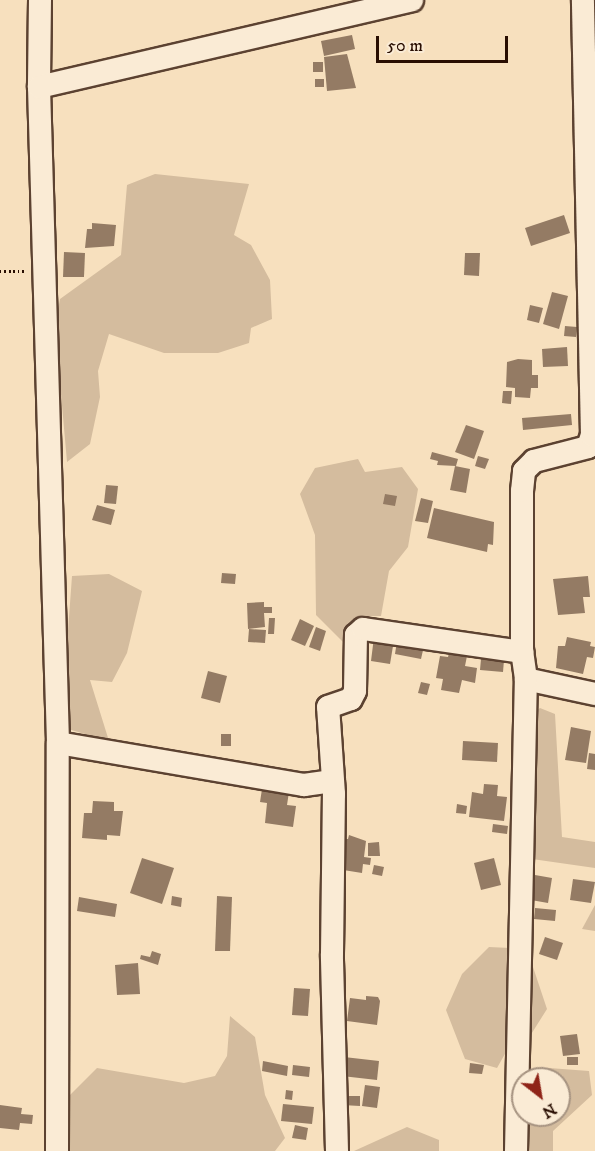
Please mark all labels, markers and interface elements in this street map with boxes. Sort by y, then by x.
scale bar [379,24,511,62]
text: 50 m [387,35,423,57]
north arrow [511,1067,571,1127]
text: N [538,1099,560,1123]

